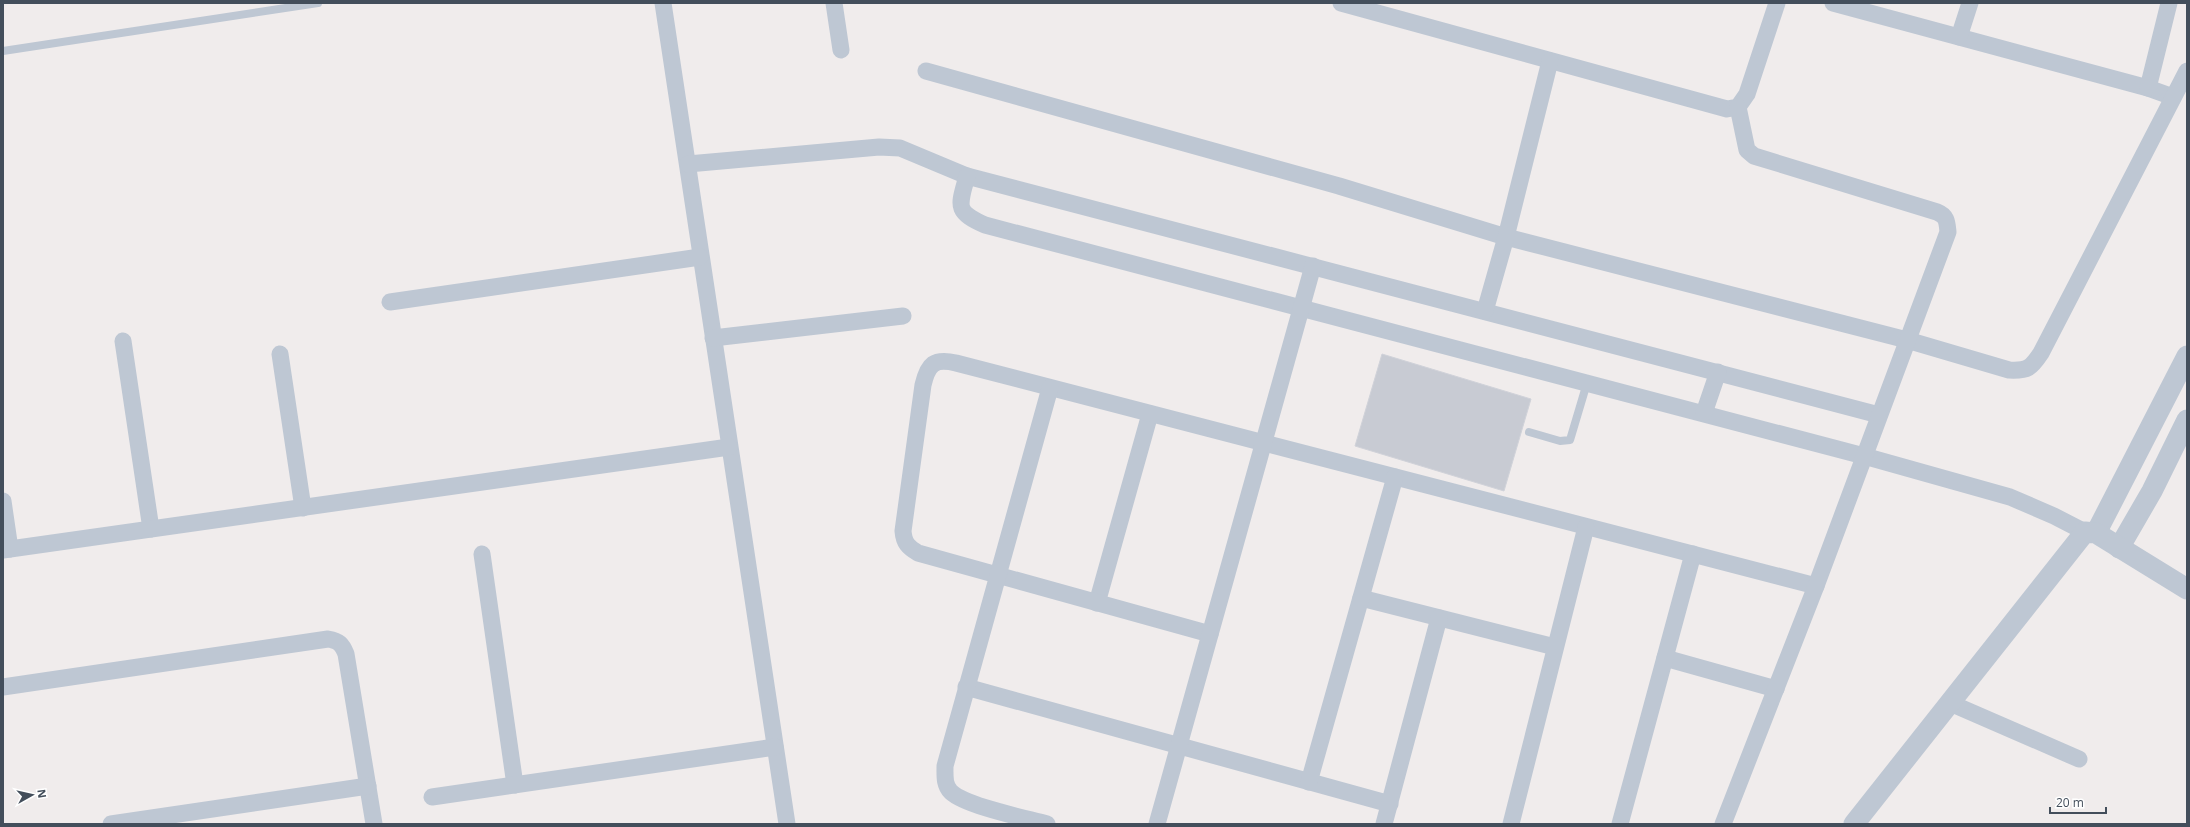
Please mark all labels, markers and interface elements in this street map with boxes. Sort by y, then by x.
north arrow [12,775,52,815]
text: N [34,788,50,799]
scale bar [2050,789,2106,815]
text: 20 m [2056,794,2084,811]

